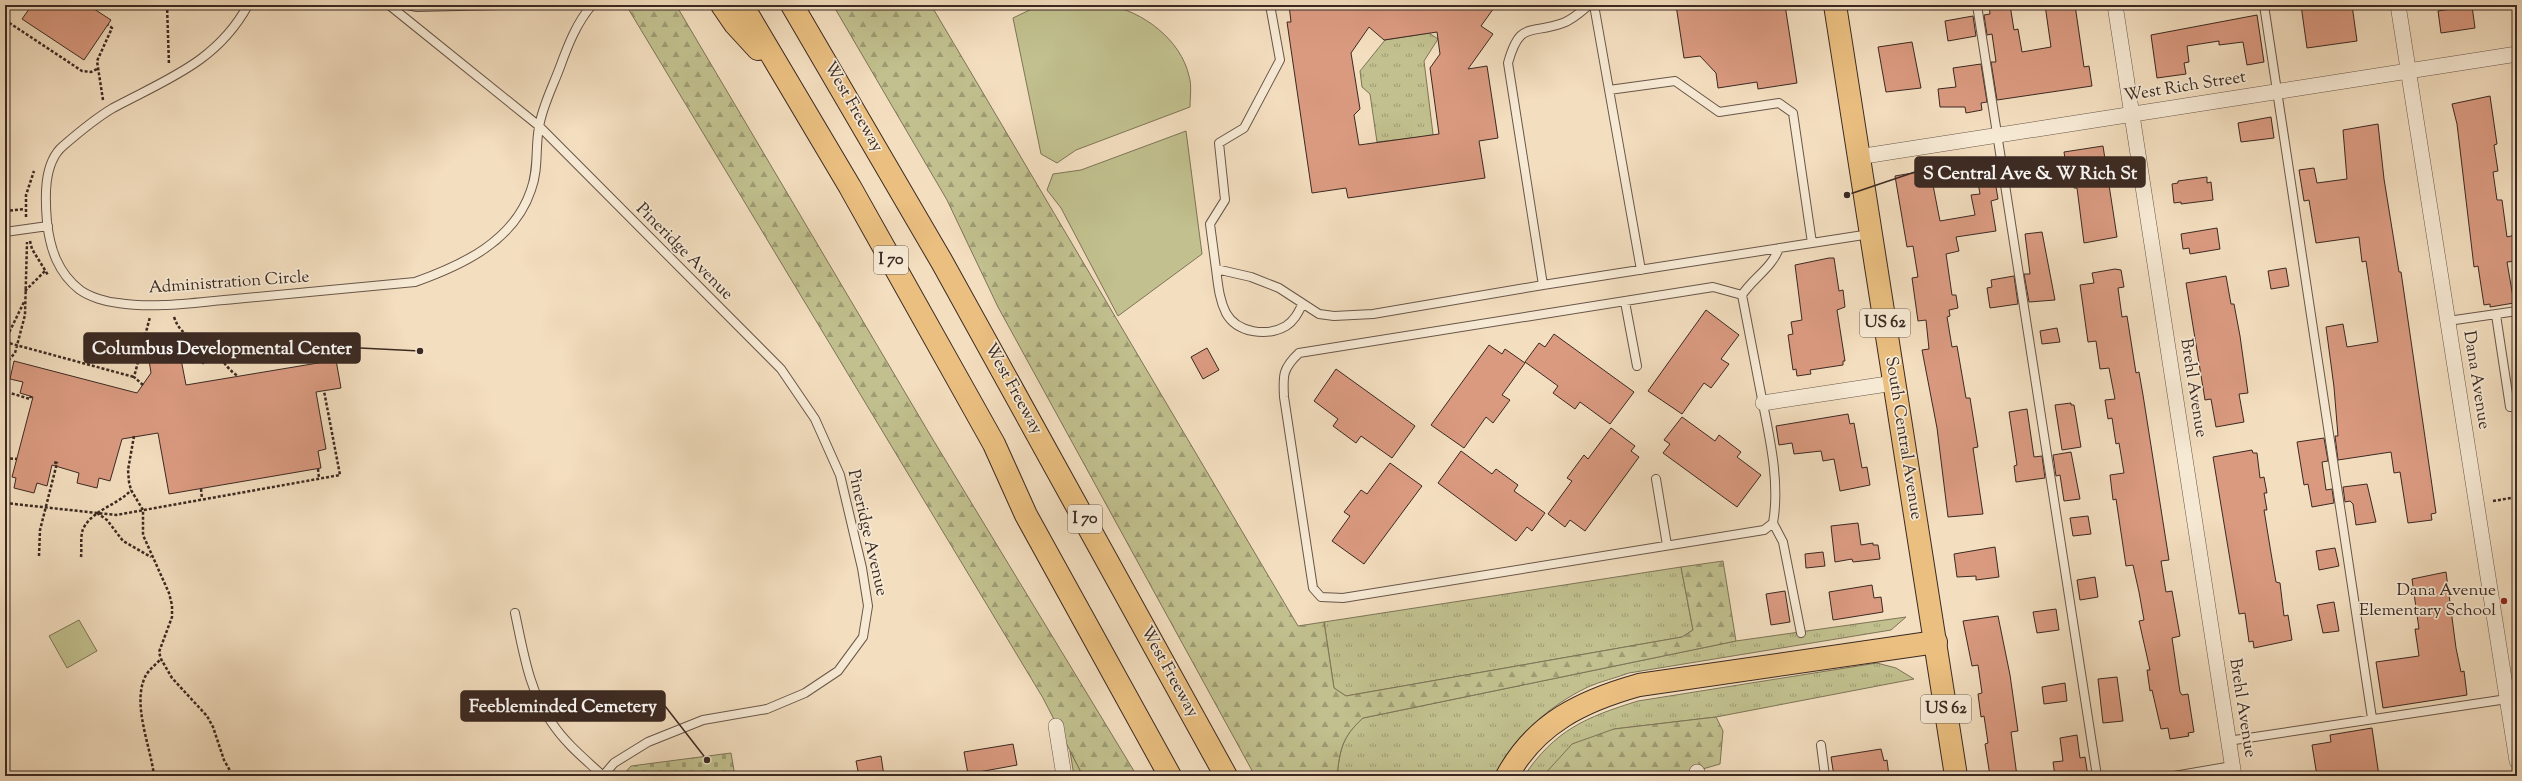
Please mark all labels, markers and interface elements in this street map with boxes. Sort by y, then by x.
street label: West Freeway [817,57,889,157]
street label: West Rich Street [2122,65,2248,108]
callout: S Central Ave & W Rich St [1915,157,2145,187]
text: S Central Ave & W Rich St [1923,162,2138,188]
street label: Pineridge Avenue [630,198,738,306]
road number: I 70 [874,246,908,274]
street label: Administration Circle [148,265,310,301]
road number: US 62 [1860,309,1910,337]
street label: Dana Avenue [2456,329,2496,431]
callout: Columbus Developmental Center [84,333,360,363]
text: Columbus Developmental Center [92,337,352,363]
street label: Brehl Avenue [2173,337,2213,439]
street label: West Freeway [978,339,1048,440]
street label: South Central Avenue [1878,355,1928,521]
street label: Pineridge Avenue [841,467,893,599]
road number: I 70 [1068,505,1102,533]
place label: Dana Avenue Elementary School [2359,579,2496,623]
marker: Dana Avenue Elementary School [2499,596,2509,606]
street label: West Freeway [1134,622,1204,723]
street label: Brehl Avenue [2222,657,2262,759]
callout: Feebleminded Cemetery [461,691,665,721]
text: Feebleminded Cemetery [469,695,657,721]
road number: US 62 [1921,695,1971,723]

